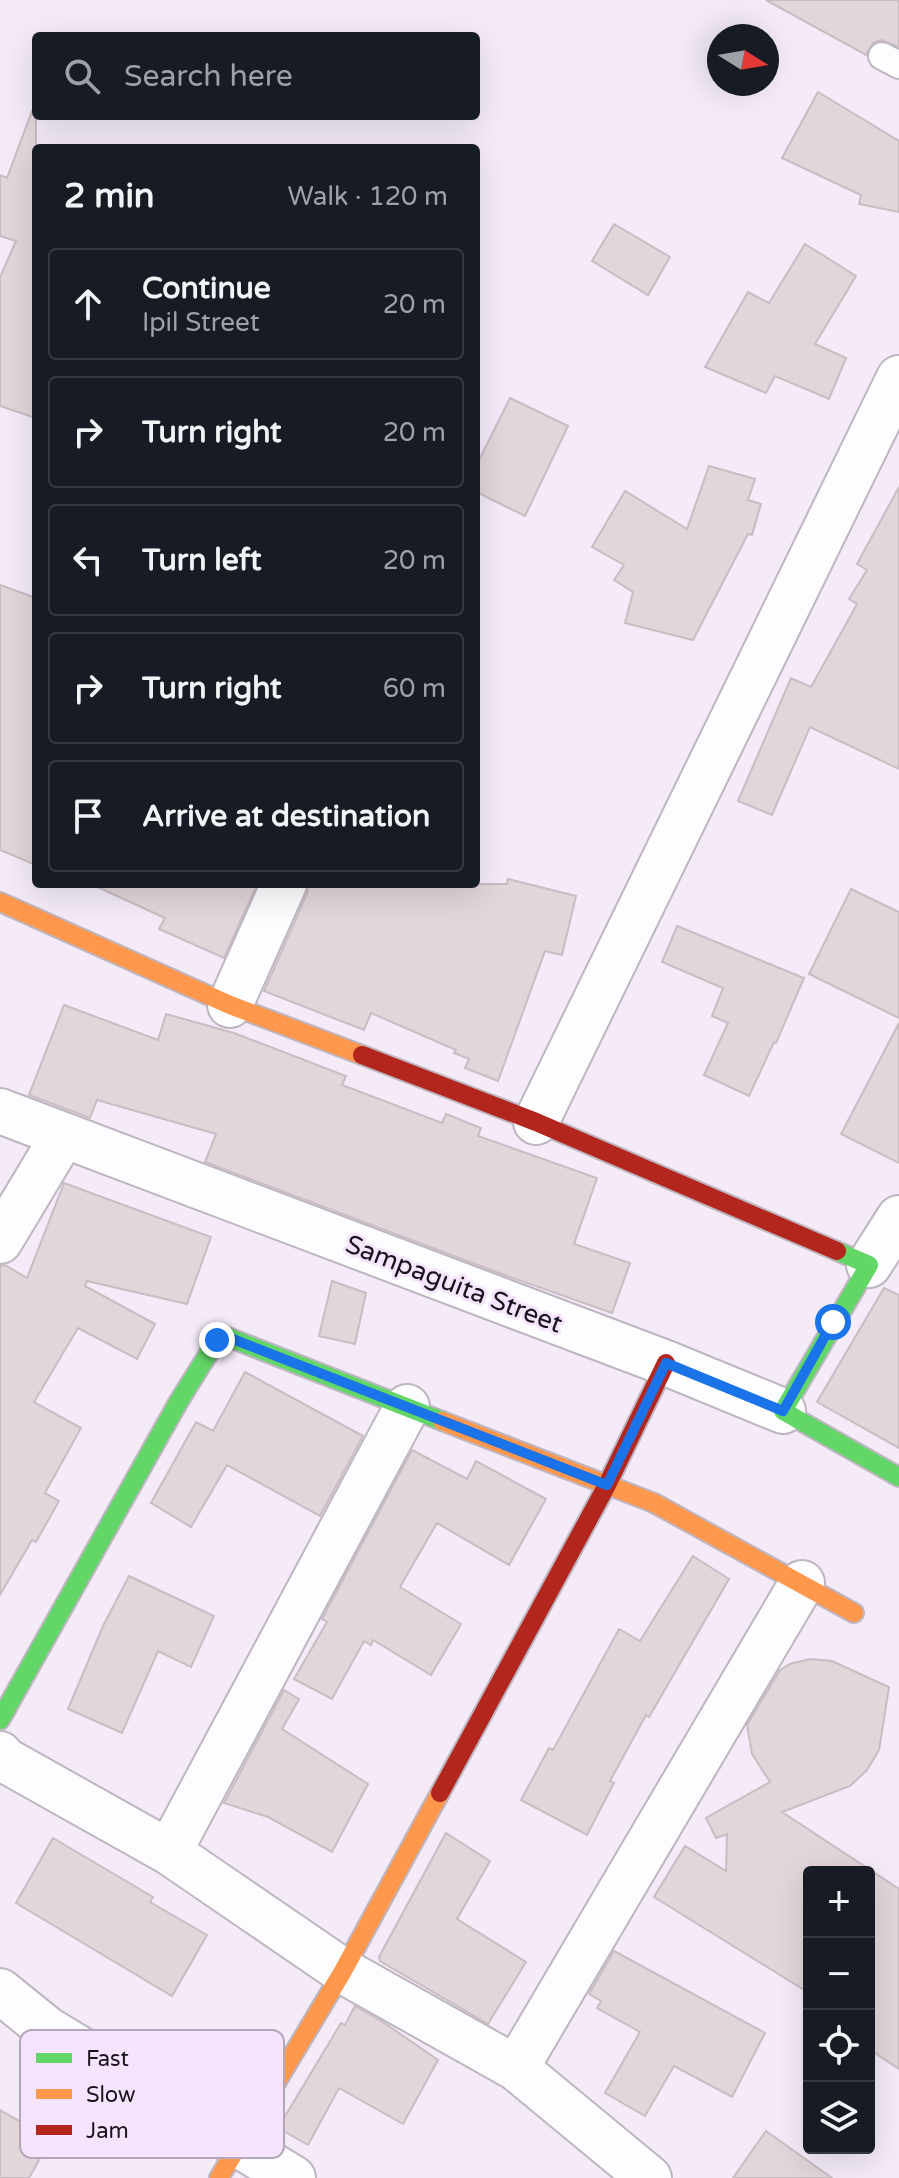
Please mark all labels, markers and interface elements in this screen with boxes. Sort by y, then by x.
north arrow [707,24,779,96]
search box [32,32,480,120]
icon: search [60,54,104,98]
text: Search here [124,58,293,95]
text: 2 min [64,176,155,217]
text: Walk · 120 m [288,181,448,212]
text: Continue [142,270,271,307]
icon: ahead [66,282,110,326]
text: 20 m [383,289,446,320]
text: Ipil Street [142,307,260,338]
icon: right [66,410,110,454]
text: Turn right [142,414,282,451]
text: 20 m [383,417,446,448]
icon: left [66,538,110,582]
text: Turn left [142,542,261,579]
text: 20 m [383,545,446,576]
icon: right [66,666,110,710]
text: Turn right [142,670,282,707]
text: 60 m [383,673,446,704]
icon: arrive [66,794,110,838]
text: Arrive at destination [142,798,430,835]
street label: Sampaguita Street [341,1228,567,1340]
route start [815,1304,851,1340]
route end [199,1322,235,1358]
map controls [803,1866,875,2154]
button: + [803,1866,875,1938]
button: − [803,1938,875,2010]
button: locate [803,2010,875,2082]
legend [20,2030,284,2158]
text: Fast [86,2046,129,2072]
text: Slow [86,2082,136,2108]
button: layers [803,2082,875,2154]
text: Jam [86,2118,129,2144]

